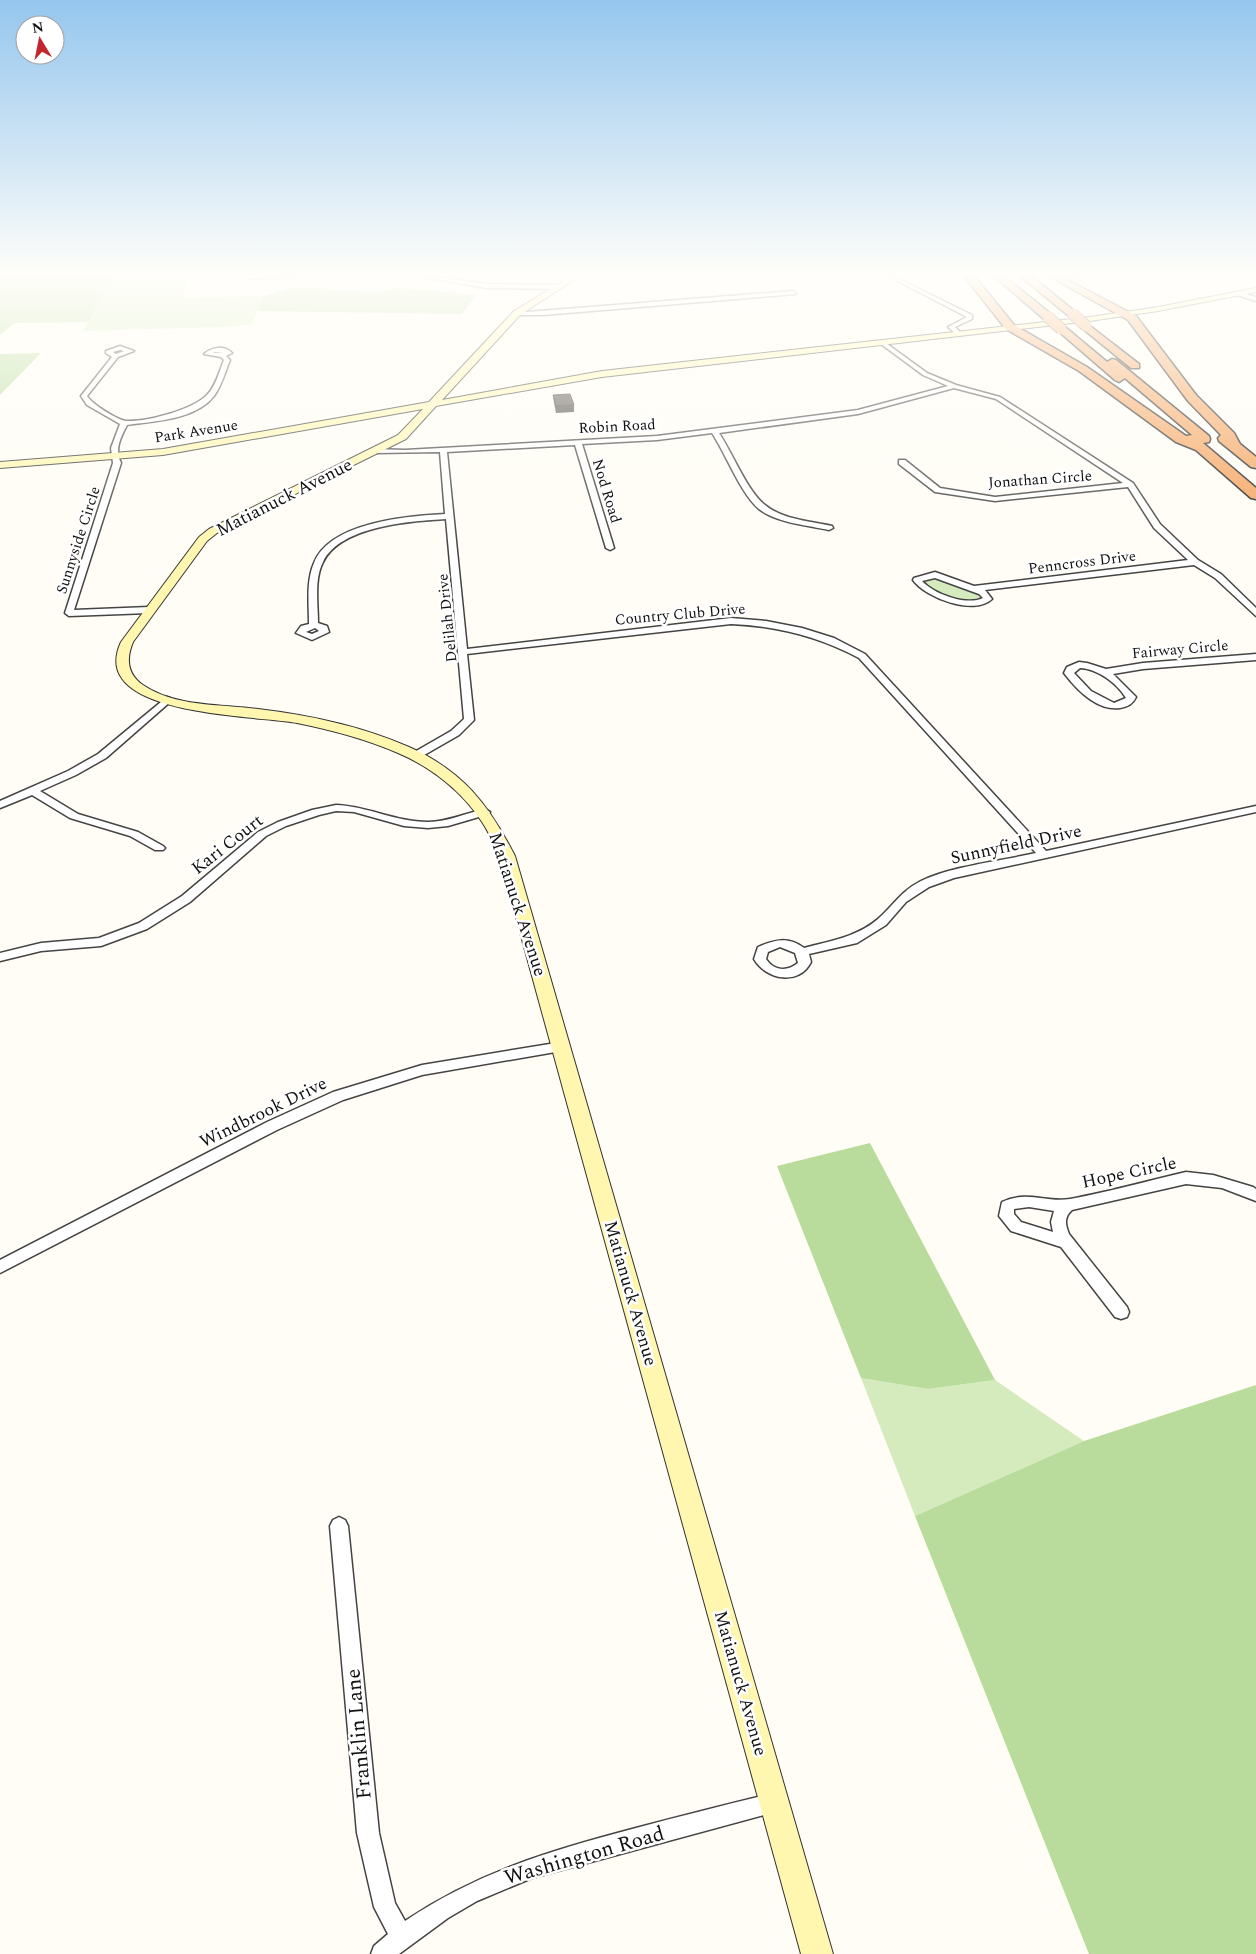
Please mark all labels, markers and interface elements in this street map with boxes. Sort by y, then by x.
north arrow [15,15,65,65]
text: N [30,16,45,39]
street label: Robin Road [578,413,656,440]
street label: Park Avenue [153,414,239,449]
street label: Matianuck Avenue [211,451,357,544]
street label: Nod Road [586,456,627,526]
street label: Jonathan Circle [987,464,1093,495]
street label: Sunnyside Circle [50,483,107,597]
street label: Penncross Drive [1027,544,1137,581]
street label: Delilah Drive [431,573,464,663]
street label: Country Club Drive [614,597,746,632]
street label: Fairway Circle [1131,634,1229,665]
street label: Kari Court [185,808,269,881]
street label: Sunnyfield Drive [948,817,1084,872]
street label: Matianuck Avenue [482,829,554,980]
street label: Windbrook Drive [195,1070,332,1155]
street label: Hope Circle [1079,1149,1179,1196]
street label: Matianuck Avenue [597,1217,664,1369]
street label: Matianuck Avenue [707,1607,774,1759]
street label: Franklin Lane [337,1667,381,1801]
street label: Washington Road [500,1818,668,1894]

